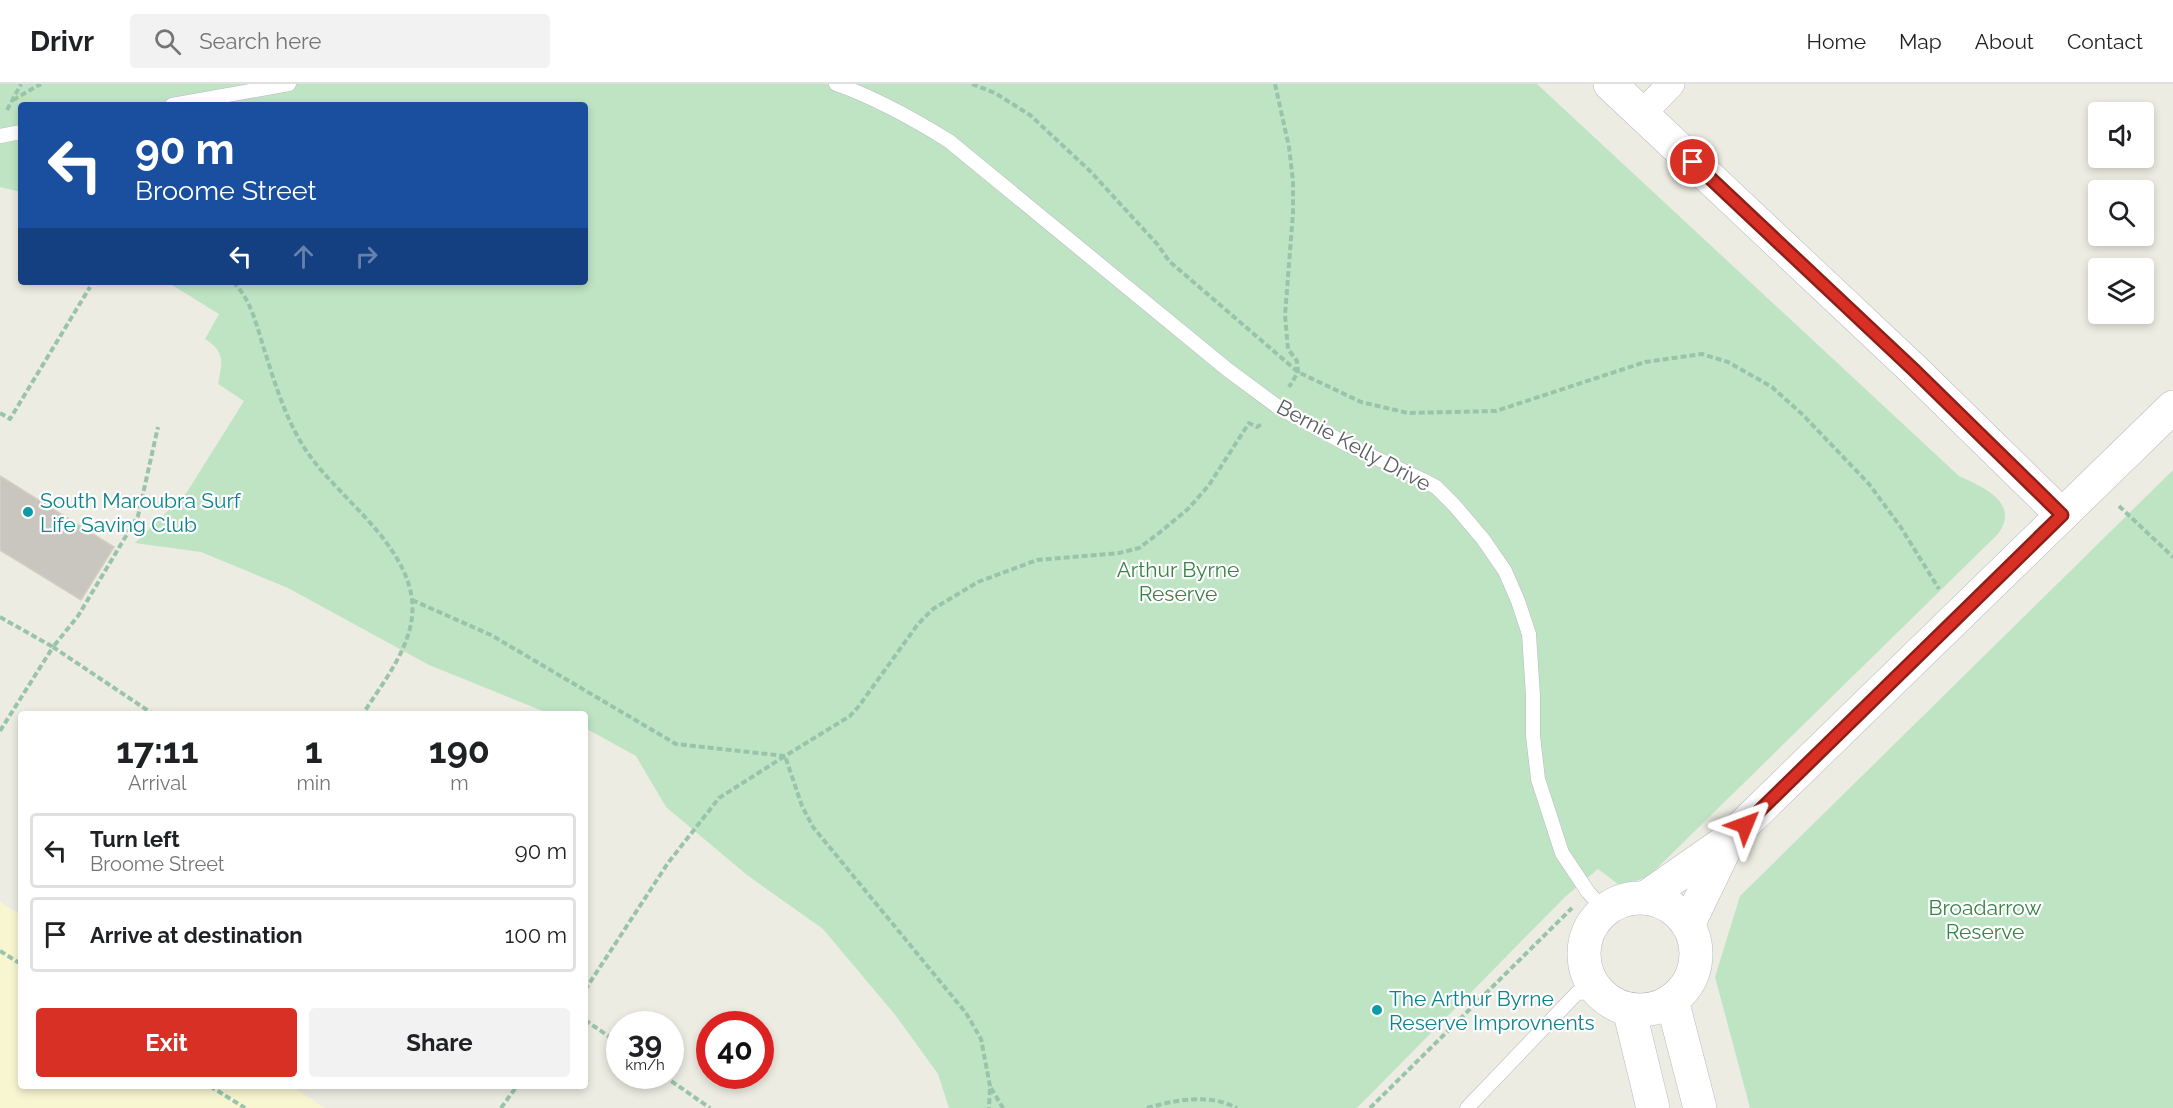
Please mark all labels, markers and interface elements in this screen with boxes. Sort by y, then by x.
search box [130,14,550,68]
text: Drivr [30,25,94,58]
icon: search [151,25,184,58]
text: Search here [199,28,321,54]
text: Home [1807,29,1866,54]
text: Map [1899,29,1942,54]
text: About [1975,29,2034,54]
text: Contact [2067,29,2143,54]
map controls [2088,102,2154,324]
button: sound [2088,102,2154,168]
text: 90 m [135,125,235,174]
icon: left [36,126,114,204]
pin [1667,136,1718,187]
icon: arrive [1676,145,1709,178]
text: Broome Street [135,175,317,206]
button: search [2088,180,2154,246]
icon: left [224,240,257,273]
icon: ahead [287,240,320,273]
icon: right [350,240,383,273]
button: layers [2088,258,2154,324]
street label: Bernie Kelly Drive [1273,394,1435,496]
place label: South Maroubra Surf Life Saving Club [40,488,242,537]
marker: South Maroubra Surf Life Saving Club [21,505,35,519]
park label: Arthur Byrne Reserve [1117,557,1239,606]
text: 17:11 [116,729,198,771]
text: 1 [305,729,323,771]
text: 190 [429,729,490,771]
text: Arrival [128,771,187,795]
text: min [296,771,331,795]
text: m [450,771,469,795]
position arrow [1713,793,1777,857]
text: Turn left [90,826,180,852]
icon: left [39,834,72,867]
text: 90 m [515,838,567,864]
text: Broome Street [90,852,225,876]
park label: Broadarrow Reserve [1928,895,2042,944]
icon: arrive [39,918,72,951]
text: Arrive at destination [90,922,303,948]
text: 100 m [505,922,567,948]
place label: The Arthur Byrne Reserve Improvnents [1389,986,1595,1035]
marker: The Arthur Byrne Reserve Improvnents [1370,1003,1384,1017]
button: Exit [36,1008,297,1077]
button: Share [309,1008,570,1077]
speed limit sign: 40 [696,1011,774,1089]
text: 39 [628,1025,662,1060]
text: km/h [625,1056,665,1074]

